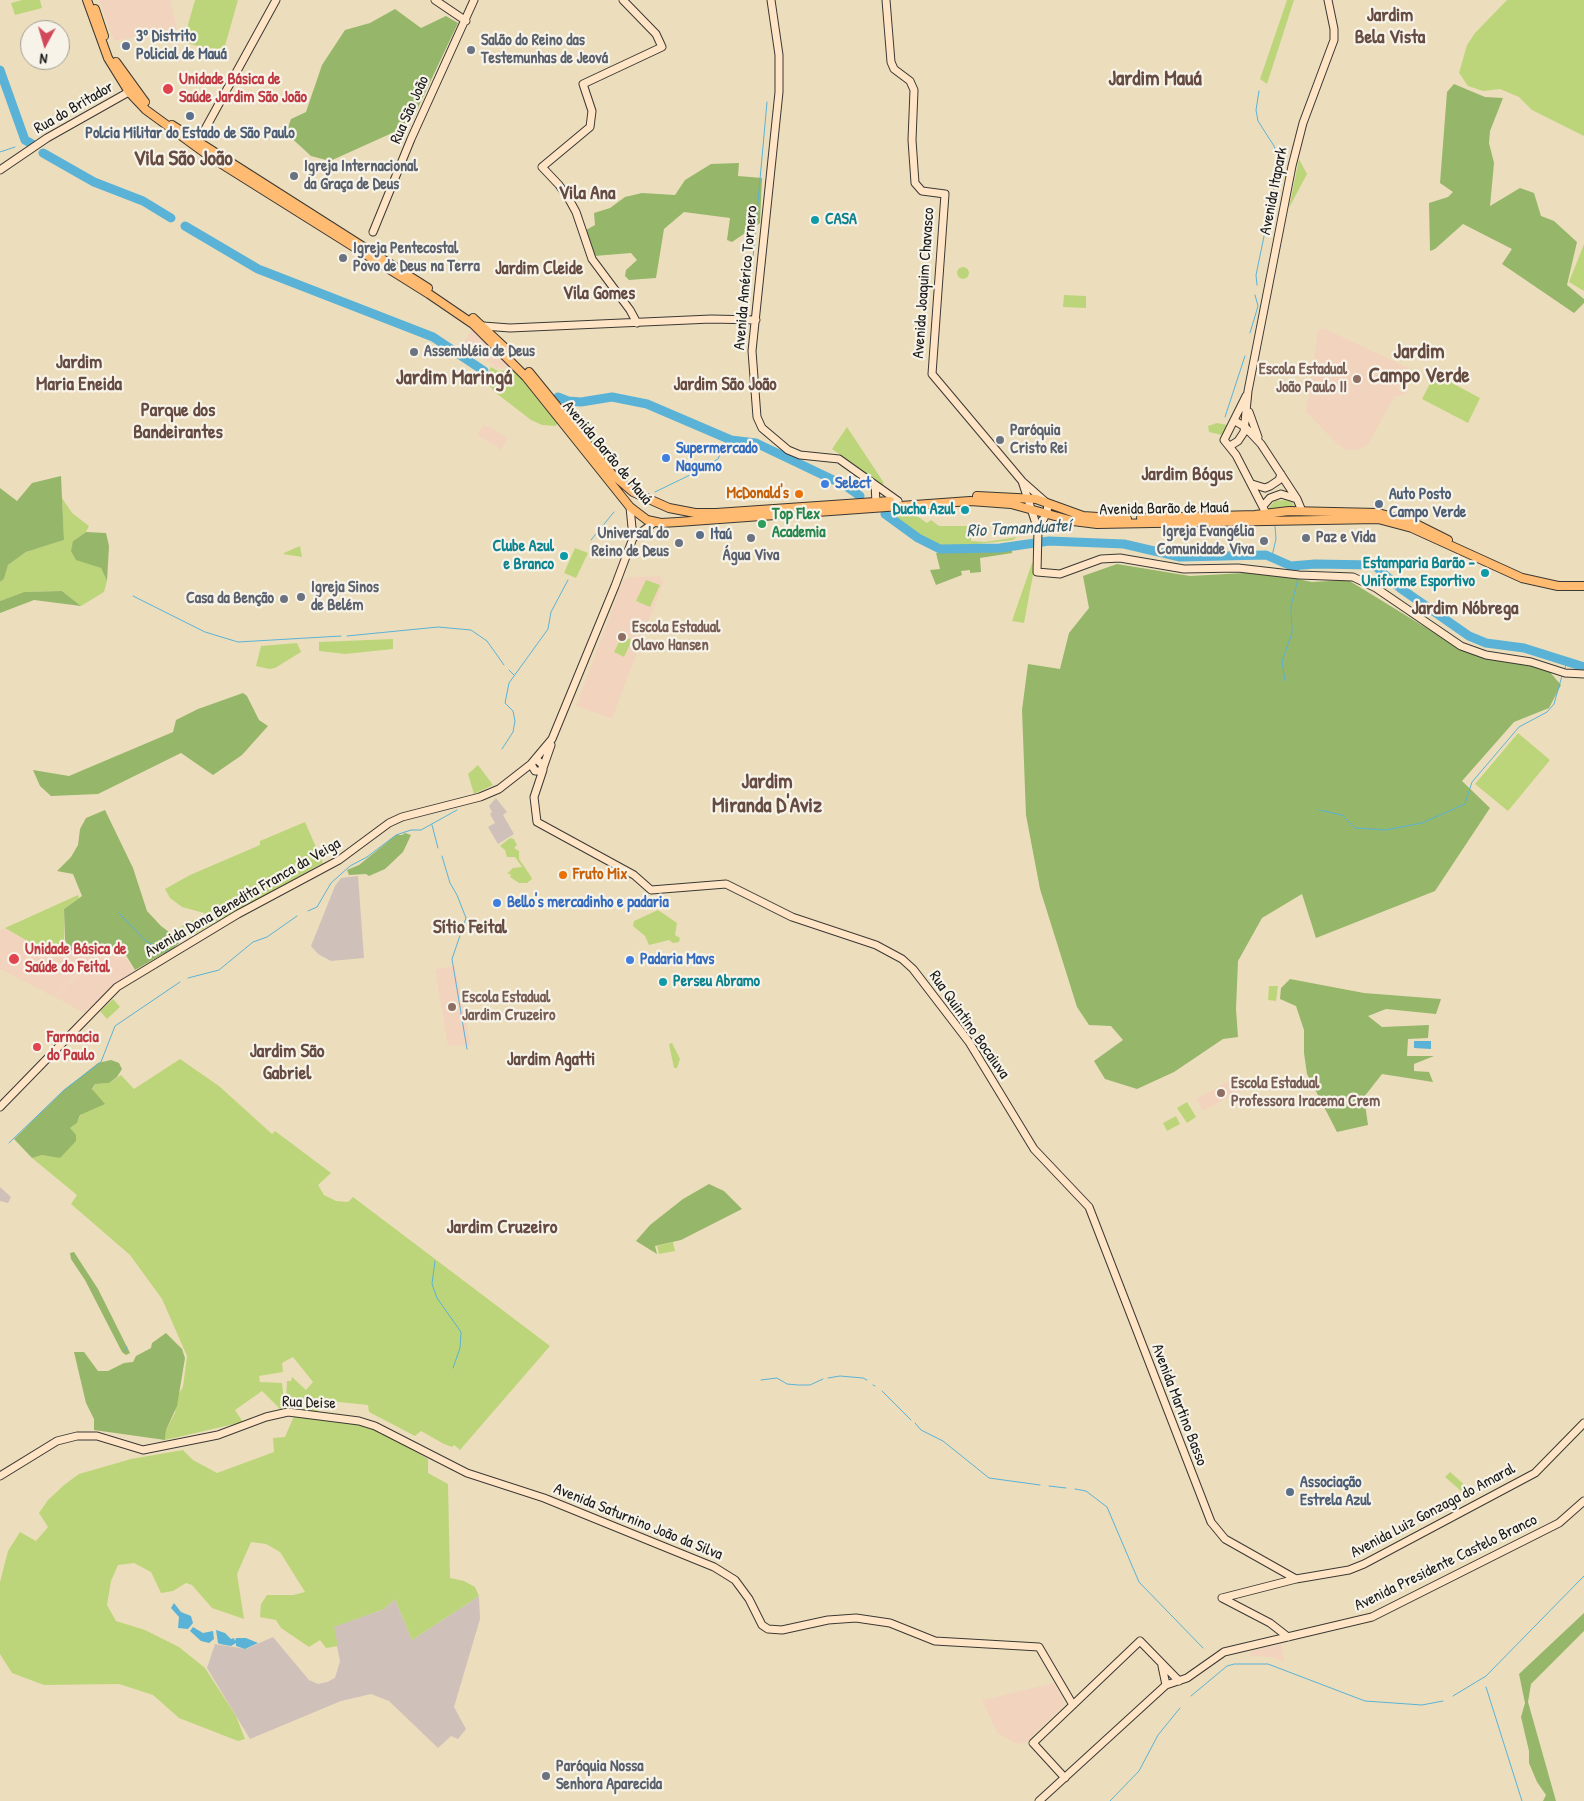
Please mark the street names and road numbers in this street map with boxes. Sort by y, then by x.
street label: Rua São João [386,73,434,147]
street label: Rua do Britador [31,78,117,138]
street label: Avenida Itapark [1256,145,1292,237]
street label: Avenida Américo Tornero [730,205,762,351]
street label: Avenida Joaquim Chavasco [909,207,939,359]
street label: Avenida Barão de Mauá [558,397,656,509]
street label: Avenida Barão de Mauá [1099,498,1229,520]
street label: Avenida Dona Benedita Franca da Veiga [142,834,344,962]
street label: Rua Quintino Bocaiuva [925,967,1013,1083]
street label: Avenida Martino Basso [1147,1341,1211,1469]
street label: Rua Deise [282,1392,336,1414]
street label: Avenida Luiz Gonzaga do Amaral [1347,1459,1519,1563]
street label: Avenida Saturnino João da Silva [551,1479,725,1565]
street label: Avenida Presidente Castelo Branco [1352,1510,1540,1616]

